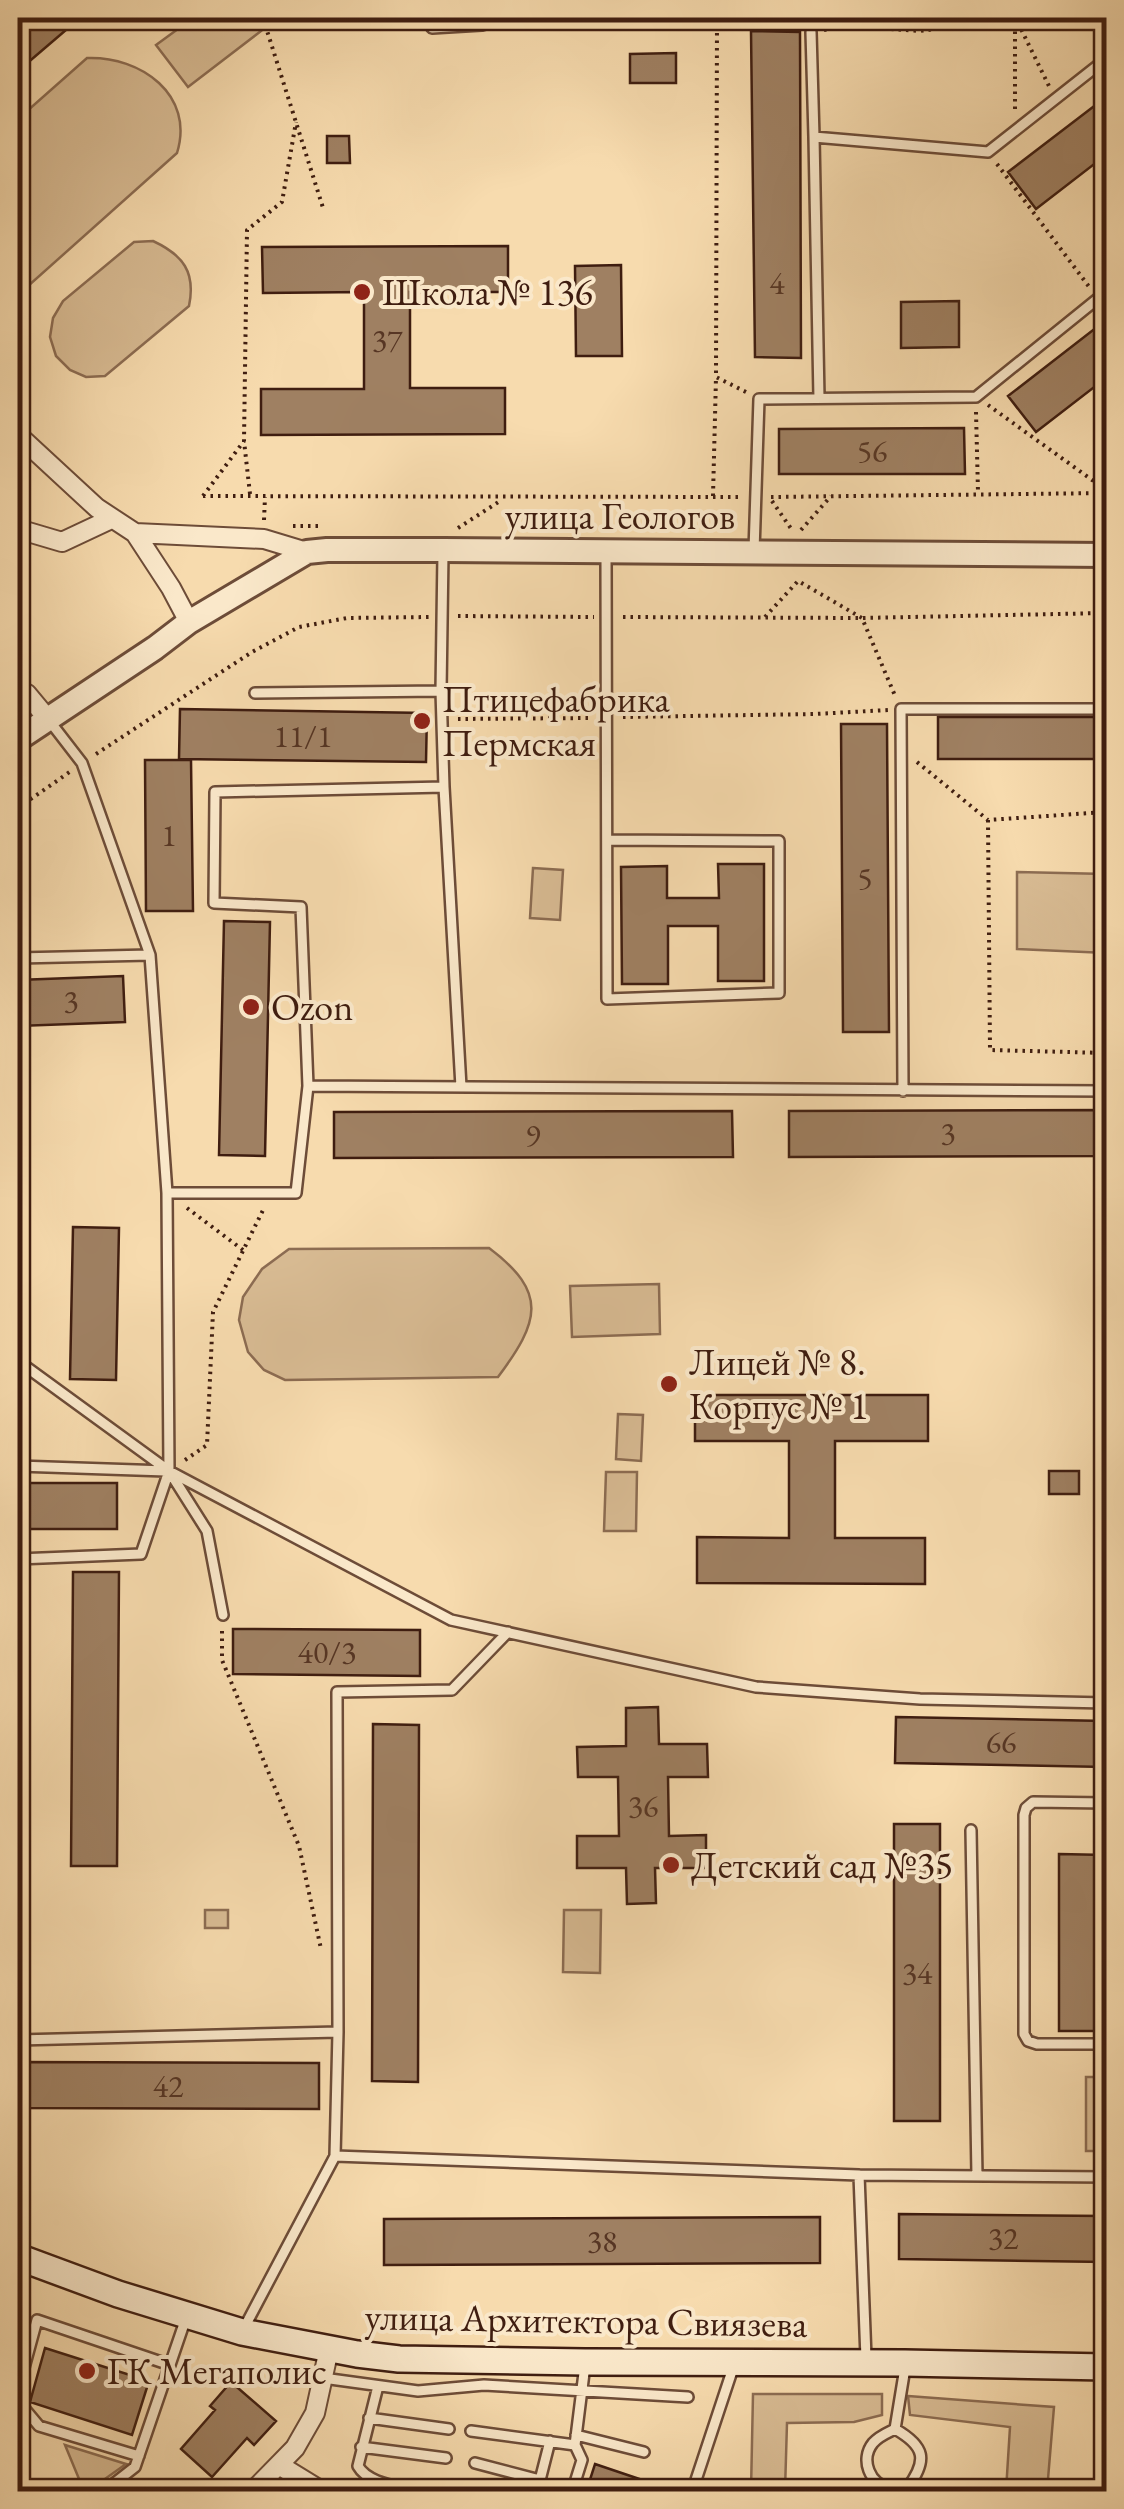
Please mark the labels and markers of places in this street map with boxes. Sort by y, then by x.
place label: Школа № 136 [382,267,593,316]
marker: Школа № 136 [351,281,373,303]
place label: Птицефабрика Пермская [442,674,670,767]
marker: Птицефабрика Пермская [411,710,433,732]
place label: Ozon [271,982,353,1031]
marker: Ozon [240,996,262,1018]
place label: Лицей № 8. Корпус № 1 [689,1337,869,1430]
marker: Лицей № 8. Корпус № 1 [658,1373,680,1395]
place label: Детский сад №35 [691,1840,953,1889]
marker: Детский сад №35 [660,1854,682,1876]
place label: ГК Мегаполис [107,2346,327,2395]
marker: ГК Мегаполис [76,2360,98,2382]

